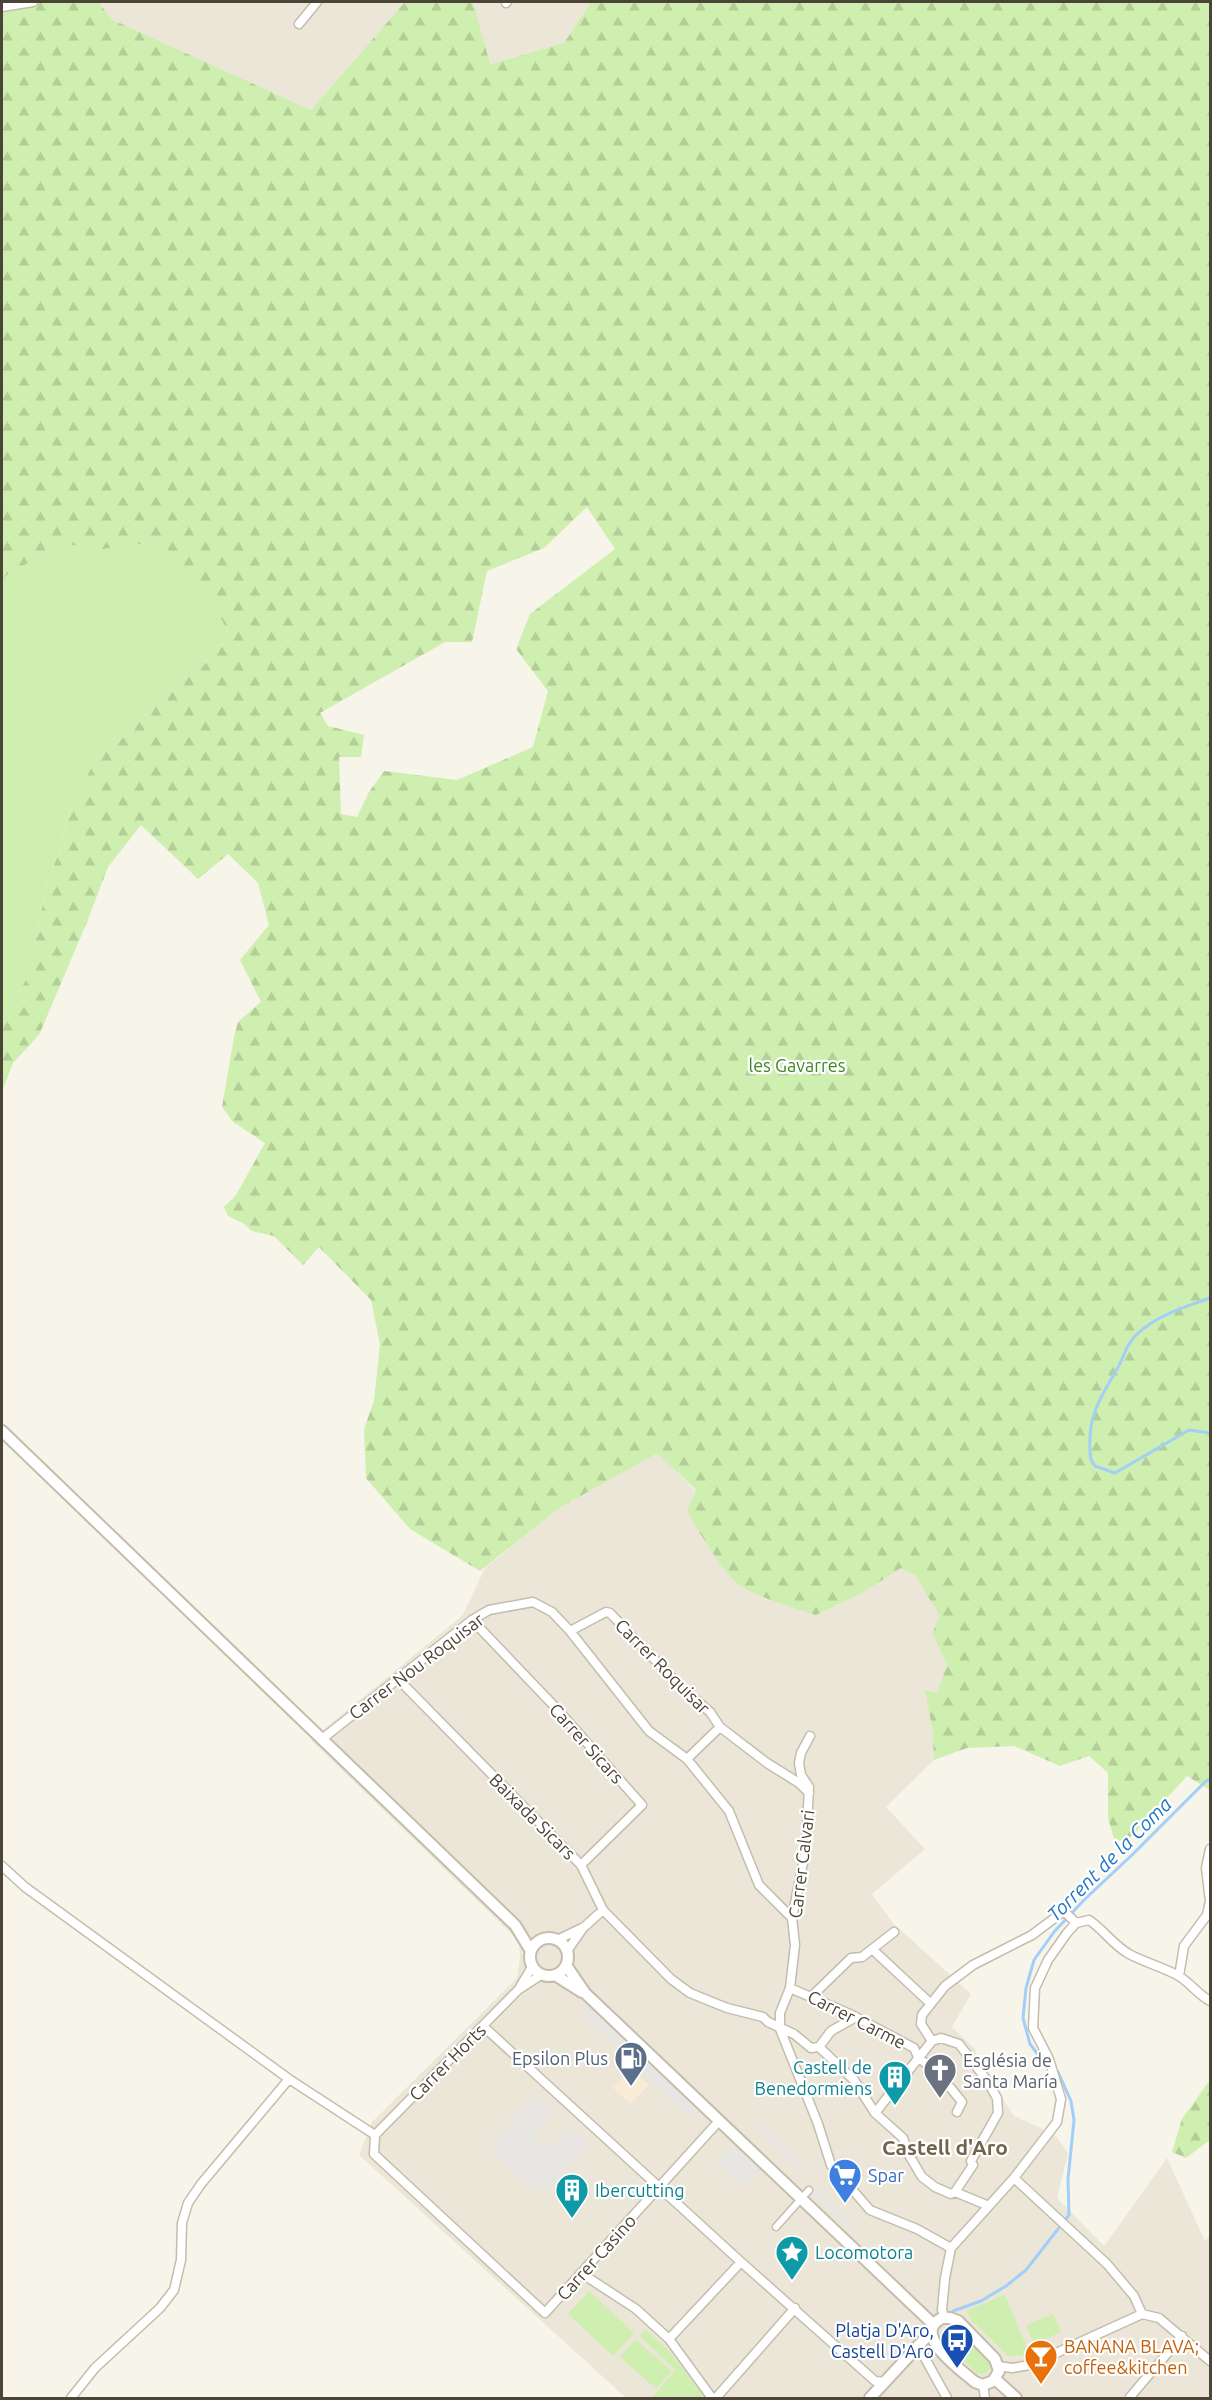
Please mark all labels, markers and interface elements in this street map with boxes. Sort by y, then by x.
park label: les Gavarres [748,1055,846,1075]
street label: Carrer Nou Roquisar [345,1609,487,1723]
street label: Carrer Roquisar [612,1615,715,1718]
street label: Carrer Sicars [546,1699,628,1787]
street label: Baixada Sicars [486,1769,580,1863]
water label: Torrent de la Coma [1042,1792,1176,1926]
street label: Carrer Calvari [784,1809,818,1919]
street label: Carrer Carme [805,1986,909,2052]
street label: Carrer Horts [405,2020,489,2104]
fuel station icon: Epsilon Plus [613,2040,649,2087]
place label: Epsilon Plus [512,2048,608,2068]
place label: Església de Santa María [963,2050,1058,2091]
church icon: Església de Santa María [922,2052,958,2099]
place label: Castell de Benedormiens [755,2057,872,2098]
building icon: Castell de Benedormiens [877,2059,913,2106]
district label: Castell d'Aro [882,2135,1008,2159]
supermarket icon: Spar [827,2157,863,2204]
place label: Spar [868,2165,904,2185]
building icon: Ibercutting [554,2172,590,2219]
place label: Ibercutting [595,2180,685,2200]
street label: Carrer Casino [552,2210,640,2304]
place icon: Locomotora [774,2234,810,2281]
place label: Locomotora [815,2242,913,2262]
place label: Platja D'Aro, Castell D'Aro [831,2320,934,2361]
bus stop icon: Platja D'Aro, Castell D'Aro [939,2322,975,2369]
place label: BANANA BLAVA; coffee&kitchen [1064,2336,1199,2377]
bar icon: BANANA BLAVA; coffee&kitchen [1023,2338,1059,2385]

